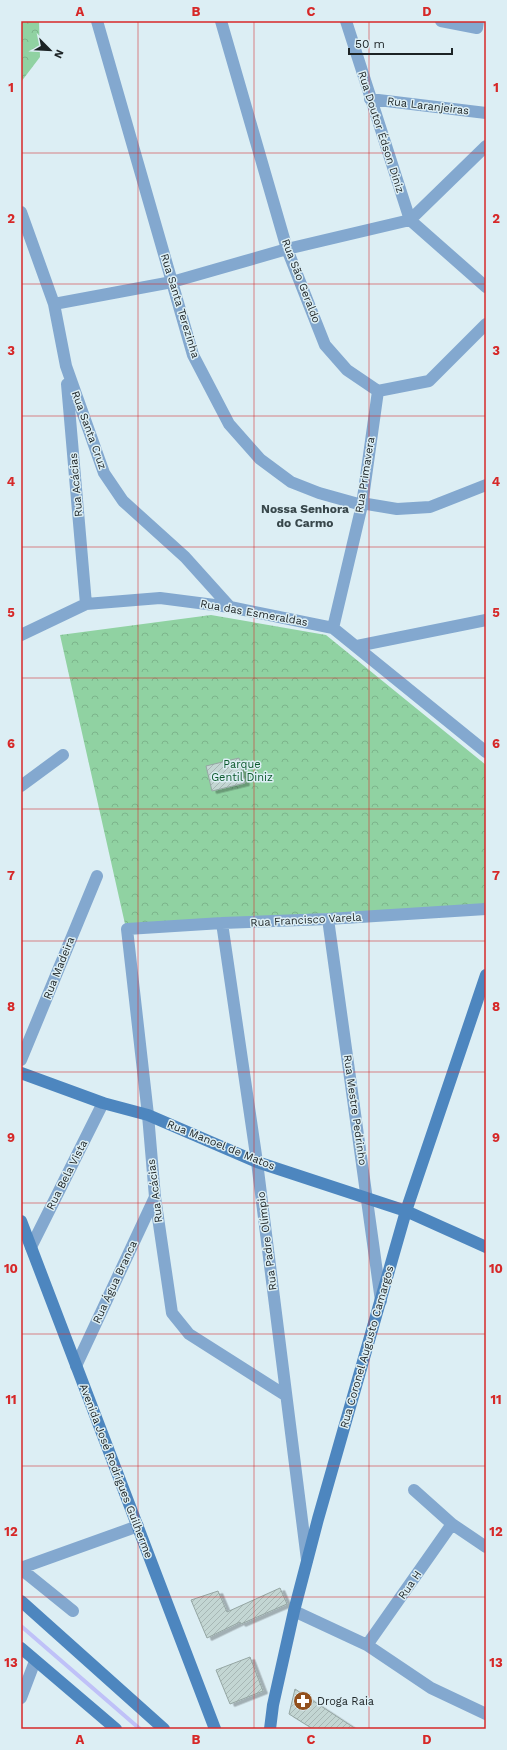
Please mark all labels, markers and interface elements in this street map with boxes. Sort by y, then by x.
text: A [76,4,85,19]
text: B [192,4,201,19]
text: C [307,4,316,19]
text: D [422,4,432,19]
north arrow [30,30,70,70]
scale bar [349,30,452,56]
text: 50 m [355,37,385,51]
text: N [51,47,66,60]
street label: Rua Doutor Édson Diniz [355,69,408,195]
text: 1 [8,80,14,95]
text: 1 [493,80,499,95]
street label: Rua Laranjeiras [386,95,470,117]
text: 2 [7,211,15,226]
text: 2 [492,211,500,226]
street label: Rua São Geraldo [279,237,323,325]
street label: Rua Santa Terezinha [158,252,202,360]
text: 3 [7,343,15,358]
text: 3 [492,343,500,358]
street label: Rua Santa Cruz [69,389,109,471]
street label: Rua Primavera [353,436,377,514]
street label: Rua Acácias [67,452,85,517]
text: 4 [7,474,16,489]
text: 4 [492,474,501,489]
district label: Nossa Senhora do Carmo [261,502,349,530]
street label: Rua das Esmeraldas [199,597,309,629]
text: 5 [7,605,15,620]
text: 5 [492,605,500,620]
text: 6 [7,736,15,751]
text: 6 [492,736,500,751]
park label: Parque Gentil Diniz [211,758,273,784]
text: 7 [7,868,15,883]
text: 7 [492,868,500,883]
street label: Rua Francisco Varela [250,911,362,929]
street label: Rua Madeira [41,935,77,1001]
text: 8 [7,999,15,1014]
text: 8 [492,999,500,1014]
street label: Rua Mestre Pedrinho [341,1054,369,1166]
street label: Rua Manoel de Matos [165,1117,277,1173]
text: 9 [7,1130,15,1145]
text: 9 [492,1130,500,1145]
street label: Rua Bela Vista [44,1138,90,1212]
street label: Rua Acácias [145,1158,165,1224]
street label: Rua Padre Olímpio [254,1191,280,1291]
street label: Rua Água Branca [89,1238,140,1325]
text: 10 [4,1261,18,1276]
text: 10 [489,1261,503,1276]
street label: Rua Coronel Augusto Camargos [338,1264,397,1430]
street label: Avenida José Rodrigues Guilherme [77,1382,155,1560]
text: 11 [5,1392,17,1407]
text: 11 [490,1392,502,1407]
text: 12 [4,1524,18,1539]
text: 12 [489,1524,503,1539]
street label: Rua H [396,1568,424,1602]
text: 13 [4,1655,18,1670]
text: 13 [489,1655,503,1670]
pharmacy icon: Droga Raia [292,1690,314,1712]
place label: Droga Raia [317,1695,374,1708]
text: A [76,1732,85,1747]
text: B [192,1732,201,1747]
text: C [307,1732,316,1747]
text: D [422,1732,432,1747]

